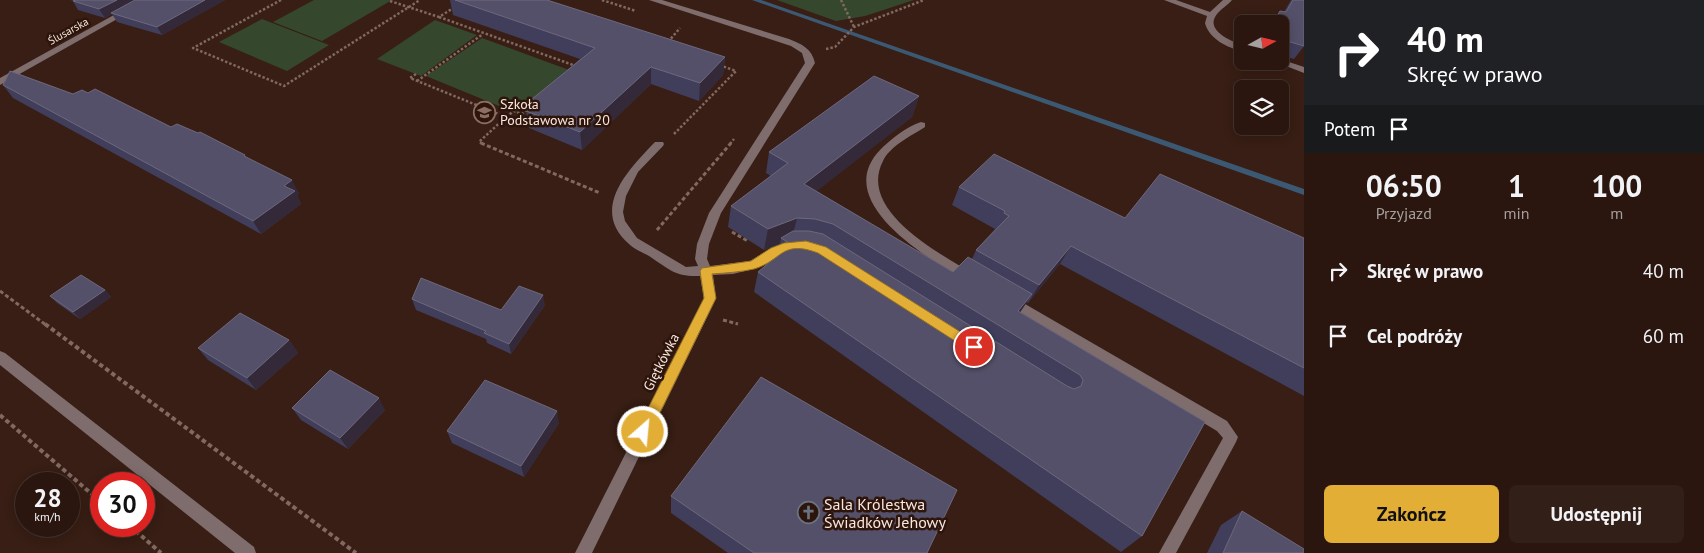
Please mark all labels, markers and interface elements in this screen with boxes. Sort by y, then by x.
street label: Ślusarska [45,14,91,48]
north arrow [1234,15,1289,70]
map controls [1234,15,1289,135]
text: 40 m [1407,16,1484,62]
icon: right [1324,20,1389,85]
text: Skręć w prawo [1407,60,1542,88]
button: layers [1234,80,1289,135]
place label: Szkoła Podstawowa nr 20 [500,95,610,129]
school or university icon: Szkoła Podstawowa nr 20 [472,100,496,124]
icon: arrive [1385,115,1413,143]
text: Potem [1324,117,1375,141]
text: 06:50 [1366,166,1442,205]
text: 1 [1508,166,1525,205]
text: 100 [1591,166,1642,205]
text: Przyjazd [1376,203,1432,223]
text: min [1504,203,1530,223]
text: m [1610,203,1623,223]
icon: right [1324,257,1352,285]
text: Skręć w prawo [1367,259,1483,283]
text: 40 m [1643,259,1684,283]
icon: arrive [1324,322,1352,350]
text: Cel podróży [1367,324,1462,348]
text: 60 m [1643,324,1684,348]
pin [953,326,995,368]
street label: Giętkówka [639,330,683,394]
icon: arrive [960,333,988,361]
position arrow [616,405,668,457]
speed limit sign: 30 [90,472,155,537]
text: 28 [33,482,62,514]
button: Zakończ [1324,485,1499,543]
button: Udostępnij [1509,485,1684,543]
place label: Sala Królestwa Świadków Jehowy [824,494,946,532]
church icon: Sala Królestwa Świadków Jehowy [796,501,820,525]
text: km/h [34,509,61,524]

